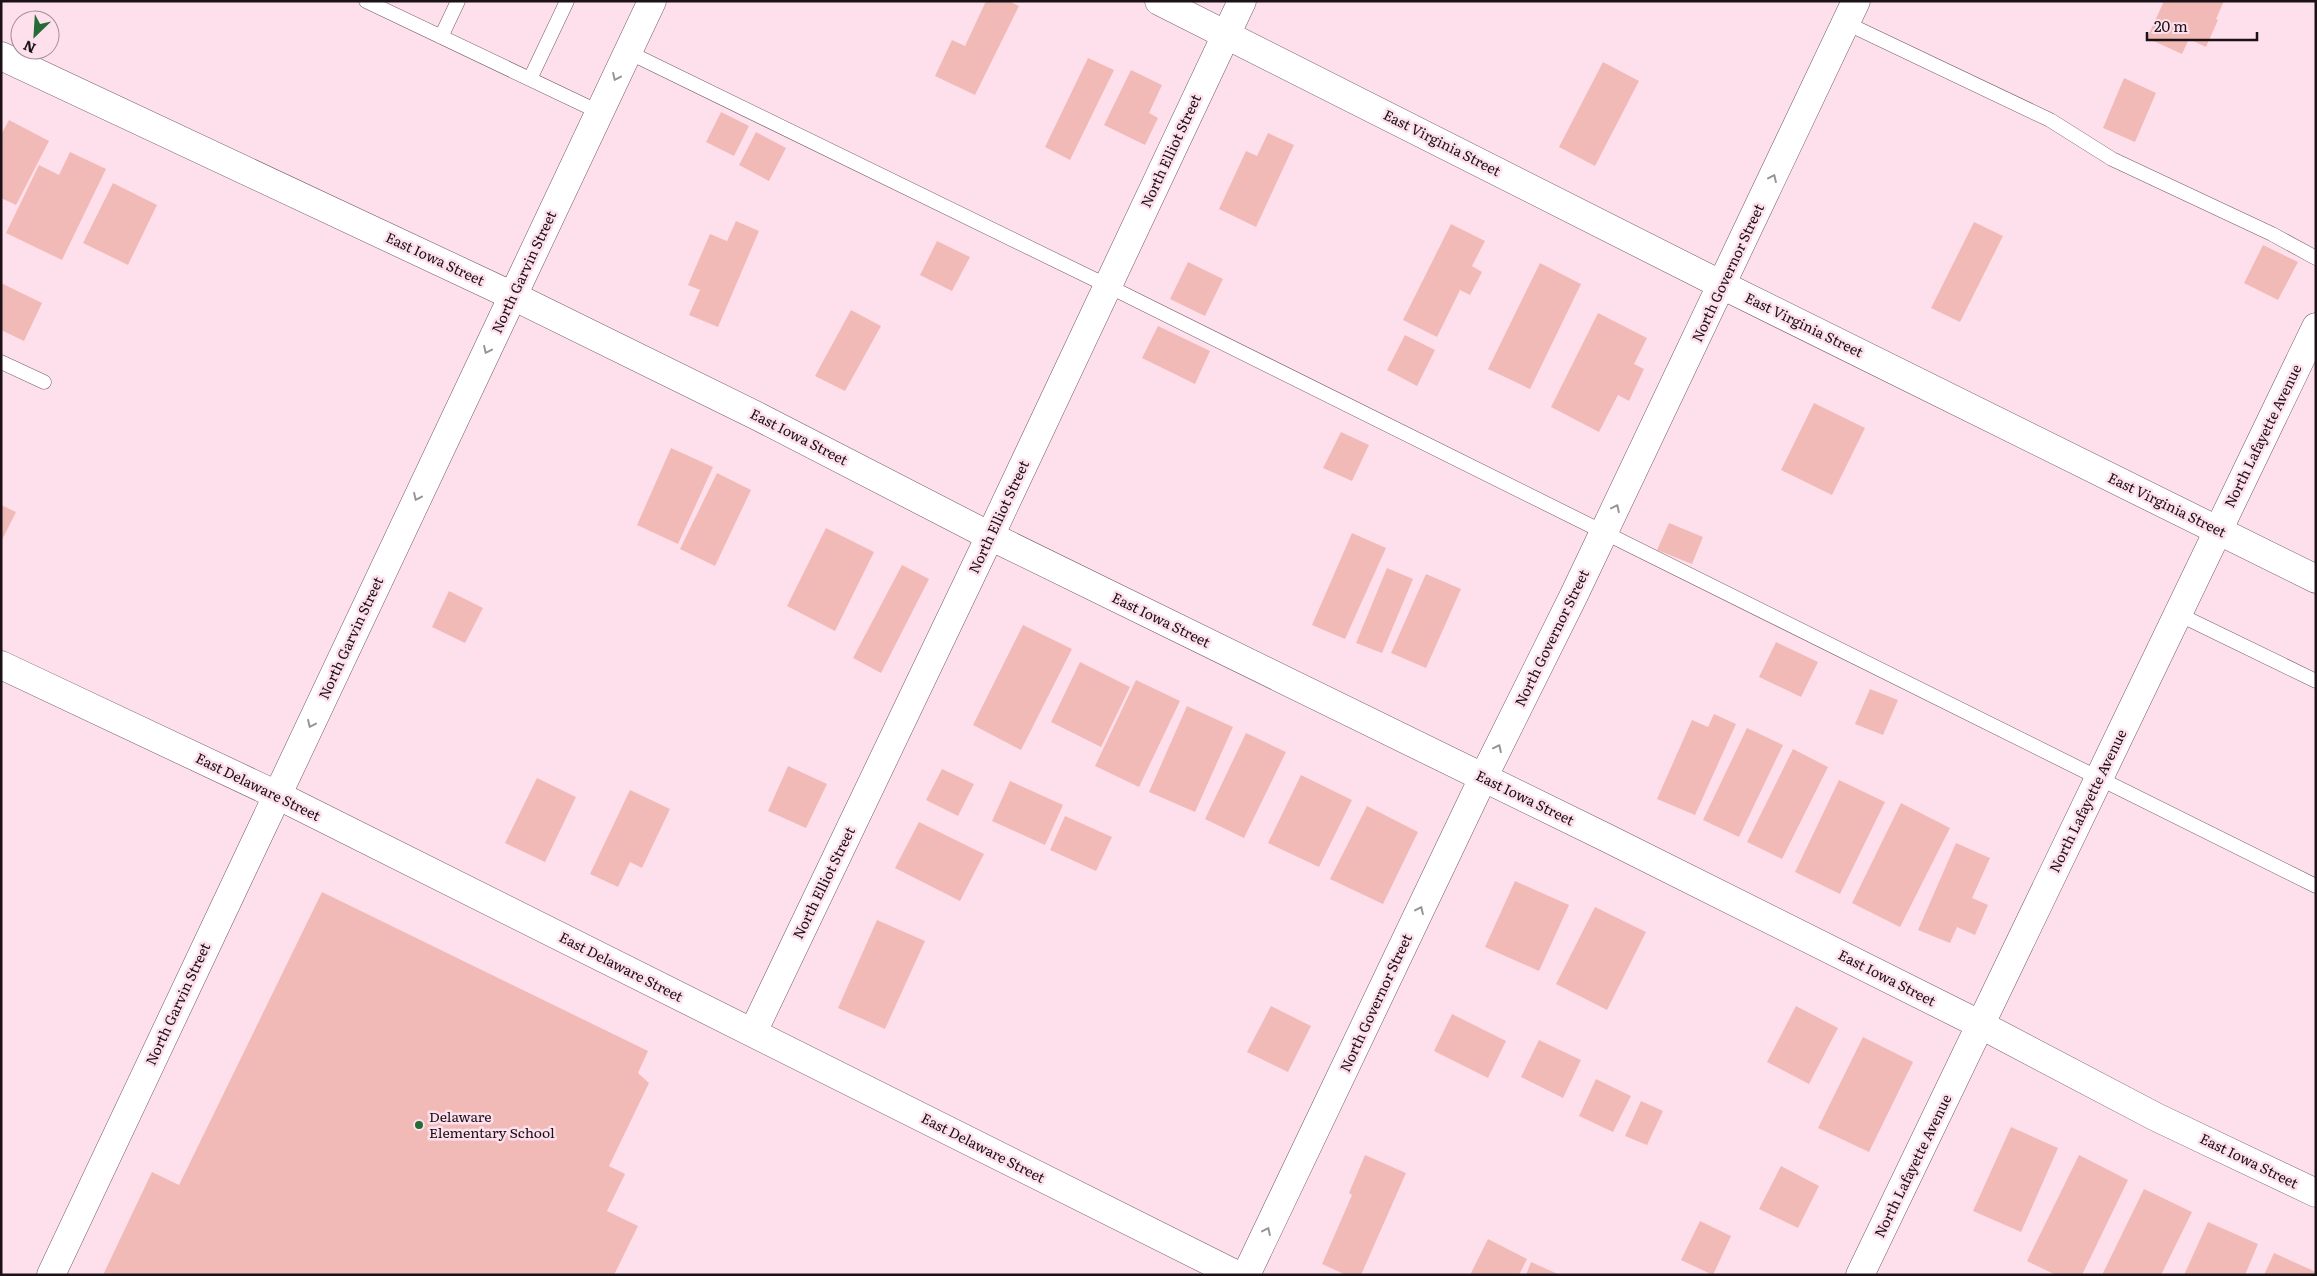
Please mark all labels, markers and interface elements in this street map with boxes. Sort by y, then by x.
north arrow [10,10,60,60]
scale bar [2147,10,2257,42]
text: 20 m [2154,14,2188,37]
text: N [19,36,39,59]
one-way arrow [612,72,622,81]
street label: North Elliot Street [1135,90,1205,210]
street label: East Virginia Street [1380,104,1505,180]
one-way arrow [1767,174,1777,183]
street label: North Governor Street [1686,200,1768,345]
street label: North Garvin Street [486,207,560,336]
street label: East Iowa Street [383,226,488,290]
street label: East Virginia Street [1742,287,1867,362]
one-way arrow [483,345,493,354]
street label: North Lafayette Avenue [2219,361,2306,511]
street label: East Iowa Street [747,403,852,469]
street label: North Elliot Street [963,456,1033,576]
street label: East Virginia Street [2105,467,2230,542]
one-way arrow [414,492,424,501]
one-way arrow [1609,504,1620,513]
street label: North Governor Street [1509,565,1593,710]
street label: North Garvin Street [313,573,387,702]
street label: East Iowa Street [1109,587,1214,652]
one-way arrow [307,718,317,727]
street label: North Lafayette Avenue [2044,726,2131,876]
one-way arrow [1492,744,1502,753]
street label: East Delaware Street [193,747,324,825]
street label: East Iowa Street [1473,765,1578,830]
street label: North Elliot Street [787,823,859,942]
one-way arrow [1414,906,1424,915]
street label: East Delaware Street [556,926,687,1006]
street label: North Governor Street [1334,930,1416,1075]
street label: North Garvin Street [140,939,214,1068]
street label: East Iowa Street [1835,944,1940,1010]
street label: North Lafayette Avenue [1869,1091,1956,1241]
place label: Delaware Elementary School [429,1106,555,1142]
street label: East Delaware Street [918,1107,1049,1187]
marker: Delaware Elementary School [413,1119,425,1131]
street label: East Iowa Street [2197,1128,2302,1193]
one-way arrow [1261,1227,1272,1236]

